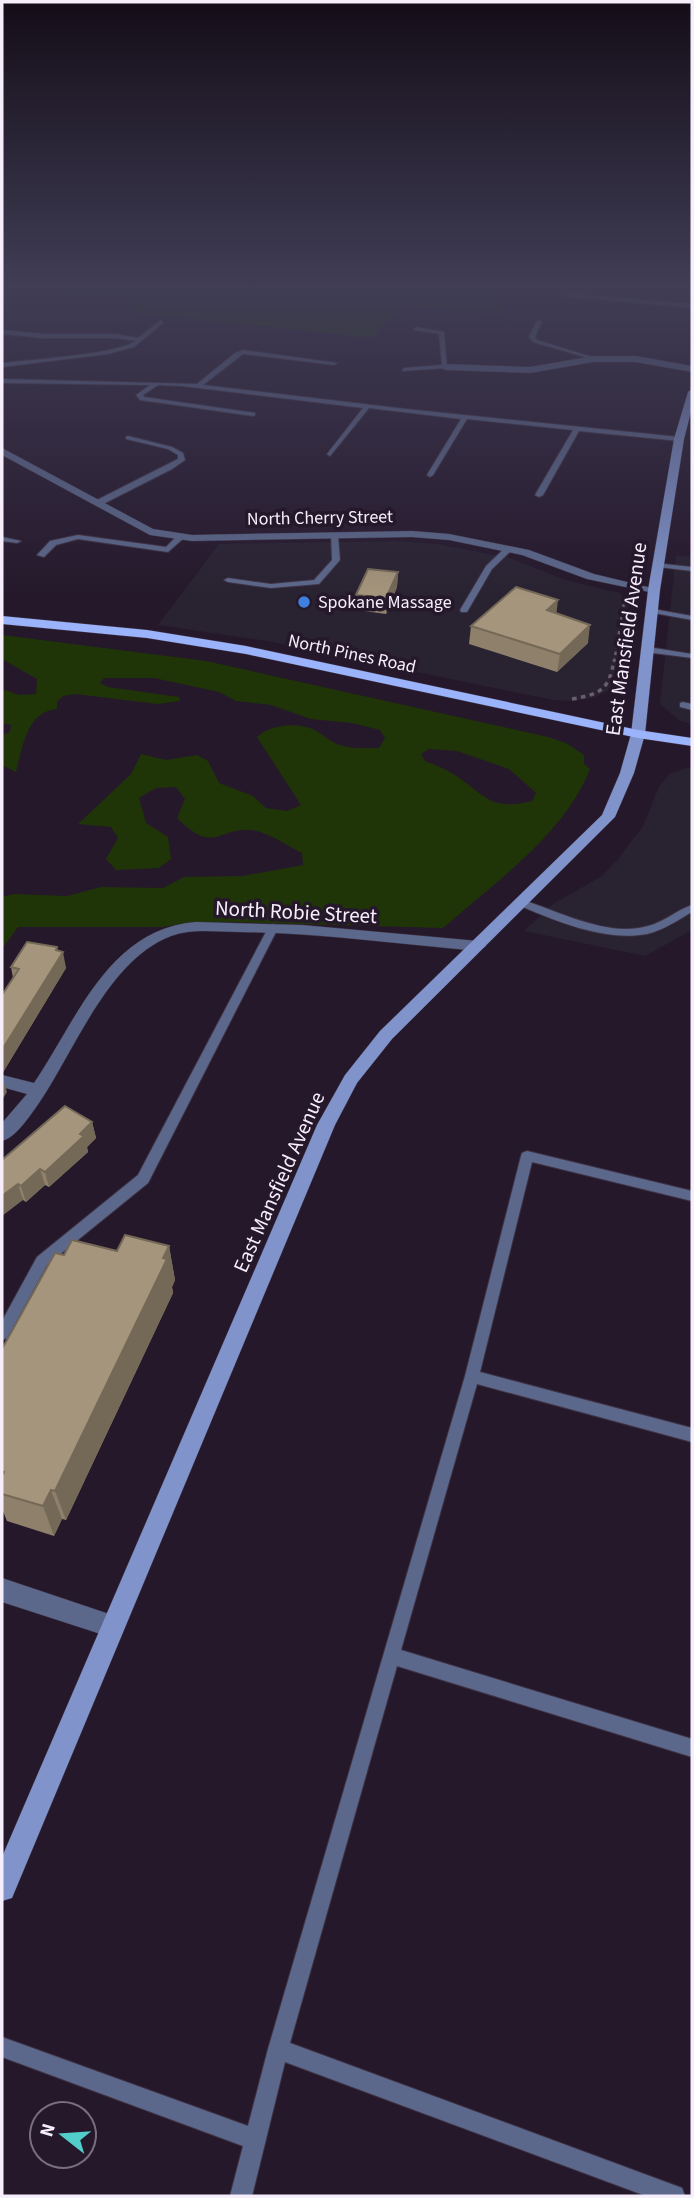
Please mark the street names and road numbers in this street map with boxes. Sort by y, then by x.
street label: North Cherry Street [247,504,393,532]
street label: East Mansfield Avenue [598,540,654,738]
street label: North Pines Road [286,628,418,680]
street label: North Robie Street [214,893,378,931]
street label: East Mansfield Avenue [226,1087,332,1277]

